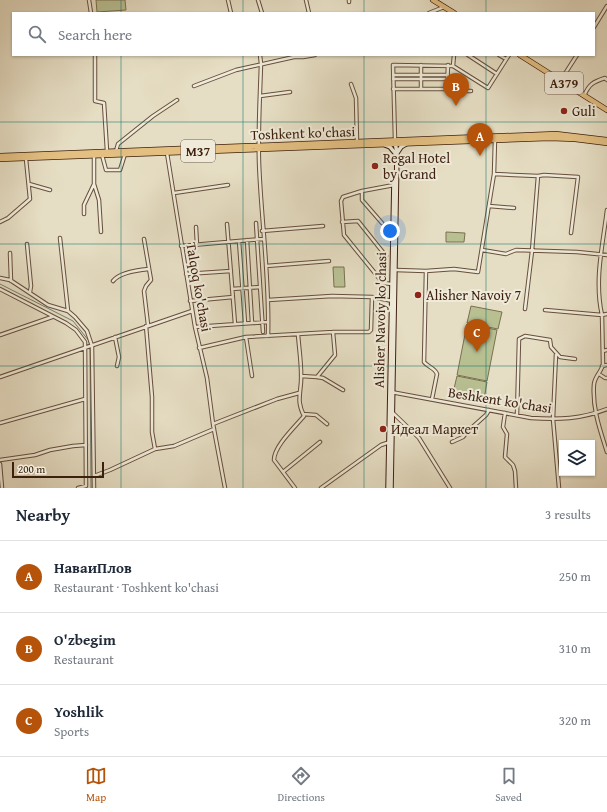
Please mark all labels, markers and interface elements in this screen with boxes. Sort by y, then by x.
search box [12,12,595,56]
icon: search [26,23,48,45]
text: Search here [58,24,132,45]
road number: A379 [545,72,583,94]
pin: B [443,73,469,106]
place label: Guli [572,101,596,121]
marker: Guli [559,106,569,116]
street label: Toshkent ko'chasi [250,121,356,145]
pin: A [467,123,493,156]
road number: M37 [181,140,215,162]
place label: Regal Hotel by Grand [383,148,450,184]
marker: Regal Hotel by Grand [370,161,380,171]
your location [380,221,400,241]
street label: Talqoq ko'chasi [181,241,217,333]
street label: Alisher Navoiy ko'chasi [369,252,391,388]
place label: Alisher Navoiy 7 [426,285,522,305]
marker: Alisher Navoiy 7 [413,290,423,300]
pin: C [464,319,490,352]
street label: Beshkent ko'chasi [447,382,553,418]
place label: Идеал Маркет [391,419,478,439]
marker: Идеал Маркет [378,424,388,434]
map controls [559,440,595,476]
button: layers [559,440,595,476]
scale bar [12,460,104,479]
text: 200 m [18,461,45,477]
text: Nearby [16,502,70,527]
text: 3 results [545,505,591,524]
text: НаваиПлов [54,557,132,578]
text: A [25,567,33,586]
text: 250 m [559,567,591,586]
text: Restaurant · Toshkent ko'chasi [54,578,219,597]
text: O'zbegim [54,629,116,650]
text: B [25,639,33,658]
text: 310 m [559,639,591,658]
text: Restaurant [54,650,114,669]
text: Yoshlik [54,701,104,722]
text: C [25,711,33,730]
text: 320 m [559,711,591,730]
text: Sports [54,722,89,741]
tab: Map [85,765,107,805]
tab: Directions [278,765,325,805]
tab: Saved [495,765,522,805]

